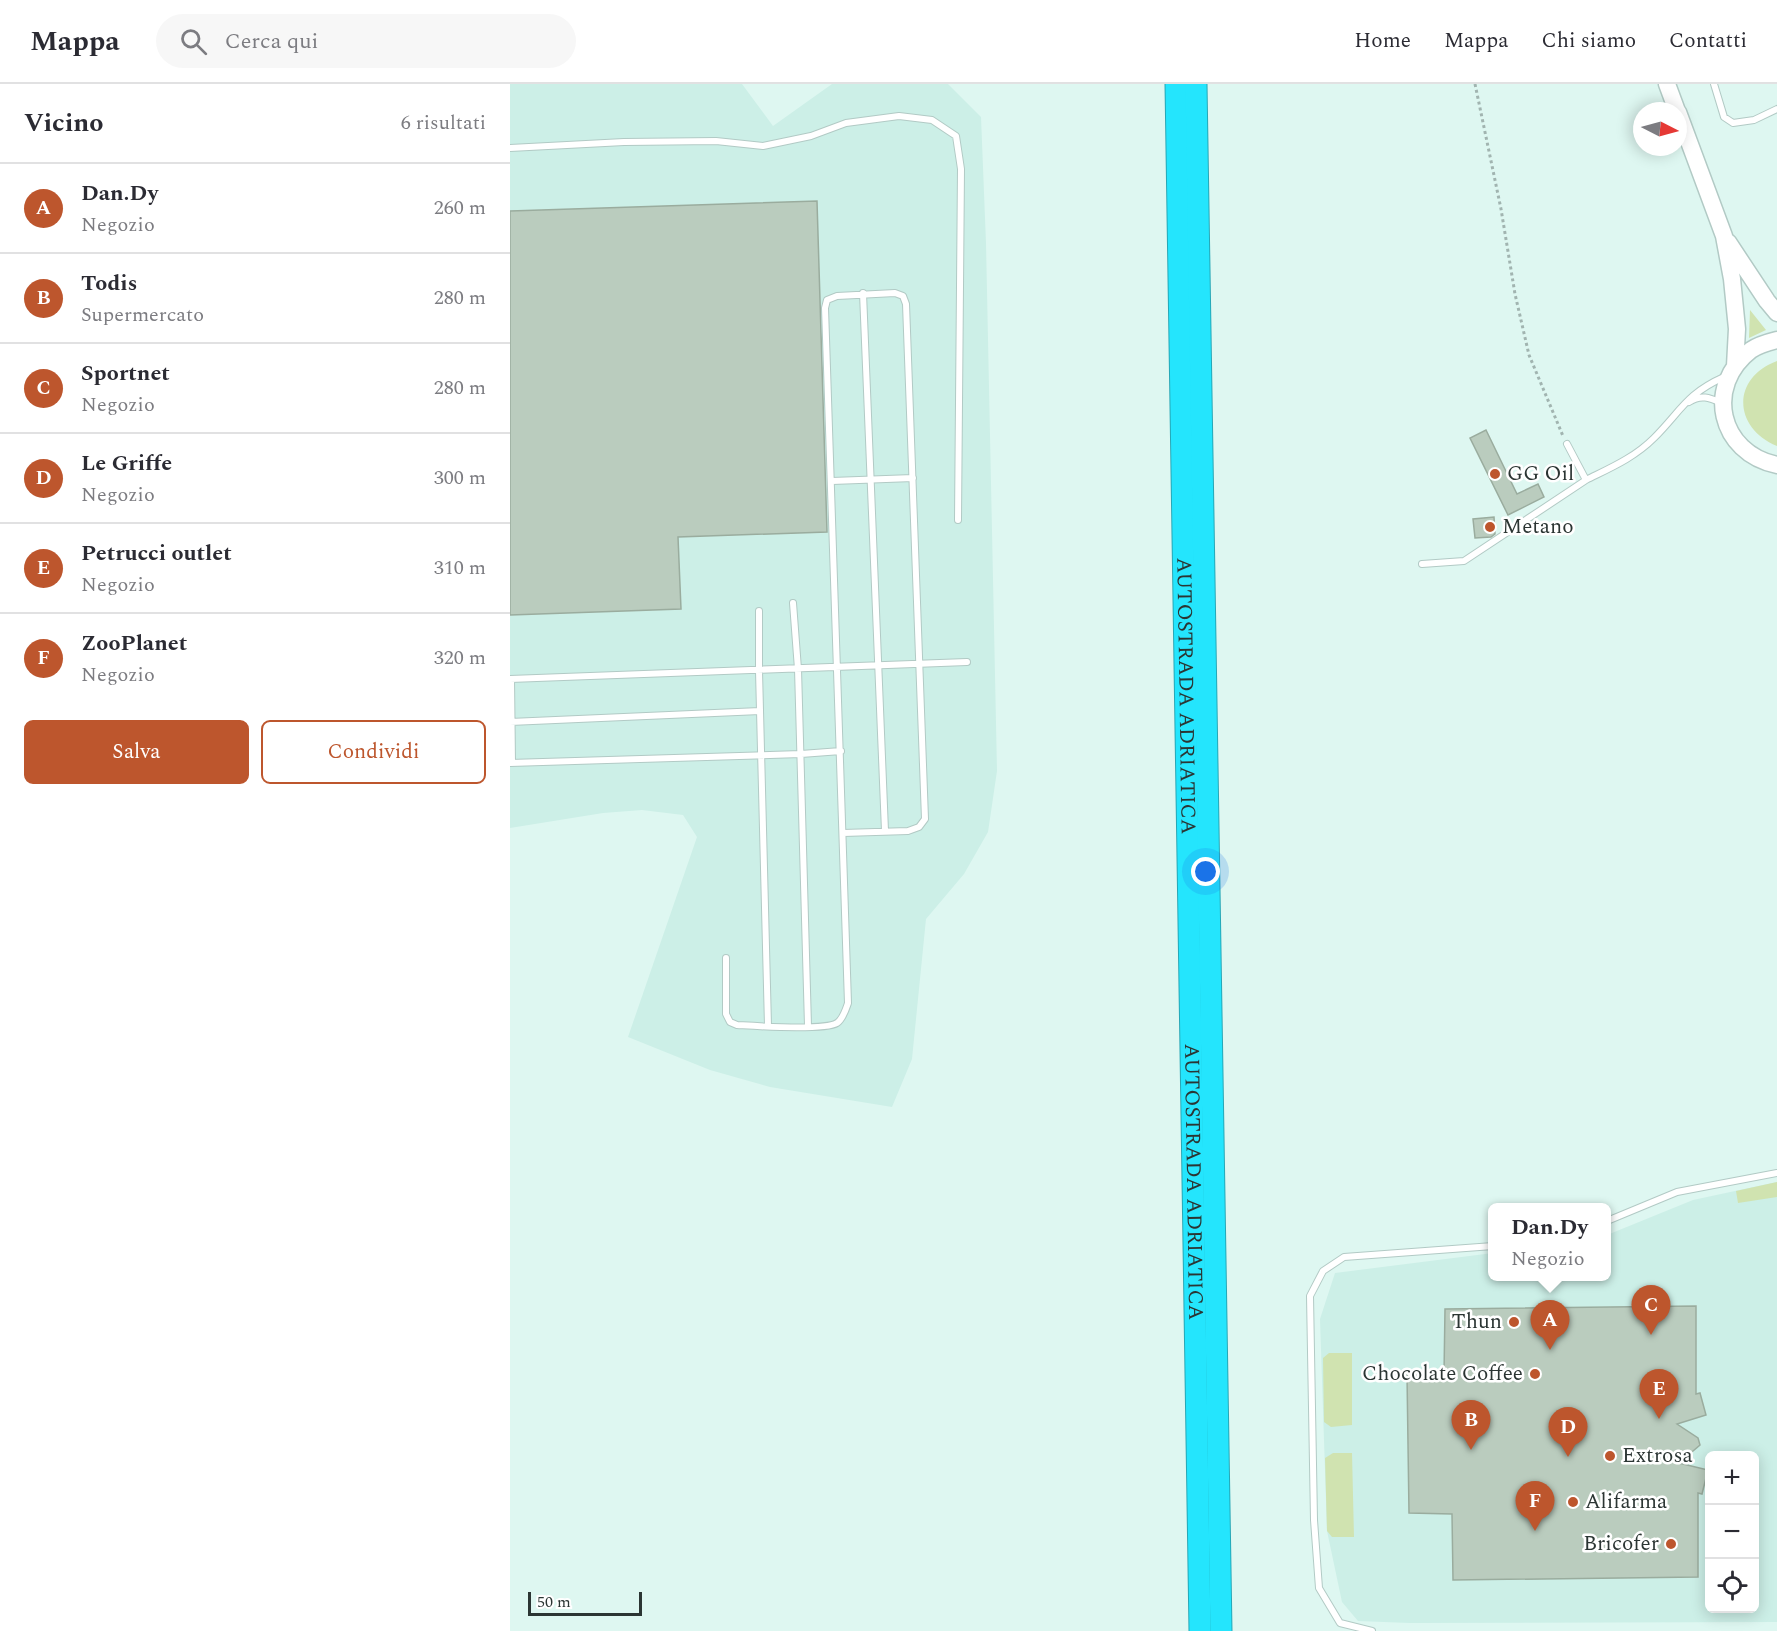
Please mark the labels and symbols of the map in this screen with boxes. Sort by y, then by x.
north arrow [1633,102,1687,156]
place label: GG Oil [1507,458,1574,490]
marker: GG Oil [1488,467,1502,481]
place label: Metano [1502,511,1574,543]
marker: Metano [1483,520,1497,534]
street label: AUTOSTRADA ADRIATICA [1167,557,1204,835]
your location [1191,857,1220,886]
street label: AUTOSTRADA ADRIATICA [1175,1043,1211,1321]
pin: C [1632,1286,1670,1335]
pin: A [1530,1300,1570,1350]
place label: Thun [1452,1306,1502,1338]
marker: Thun [1507,1315,1521,1329]
place label: Chocolate Coffee [1362,1358,1523,1390]
marker: Chocolate Coffee [1528,1367,1542,1381]
pin: E [1640,1370,1678,1419]
pin: B [1452,1400,1490,1450]
pin: D [1548,1408,1588,1457]
place label: Extrosa [1622,1440,1694,1472]
marker: Extrosa [1603,1449,1617,1463]
pin: F [1516,1482,1554,1531]
place label: Alifarma [1585,1486,1668,1518]
marker: Alifarma [1566,1495,1580,1509]
place label: Bricofer [1583,1528,1659,1560]
marker: Bricofer [1664,1537,1678,1551]
scale bar [528,1589,642,1616]

